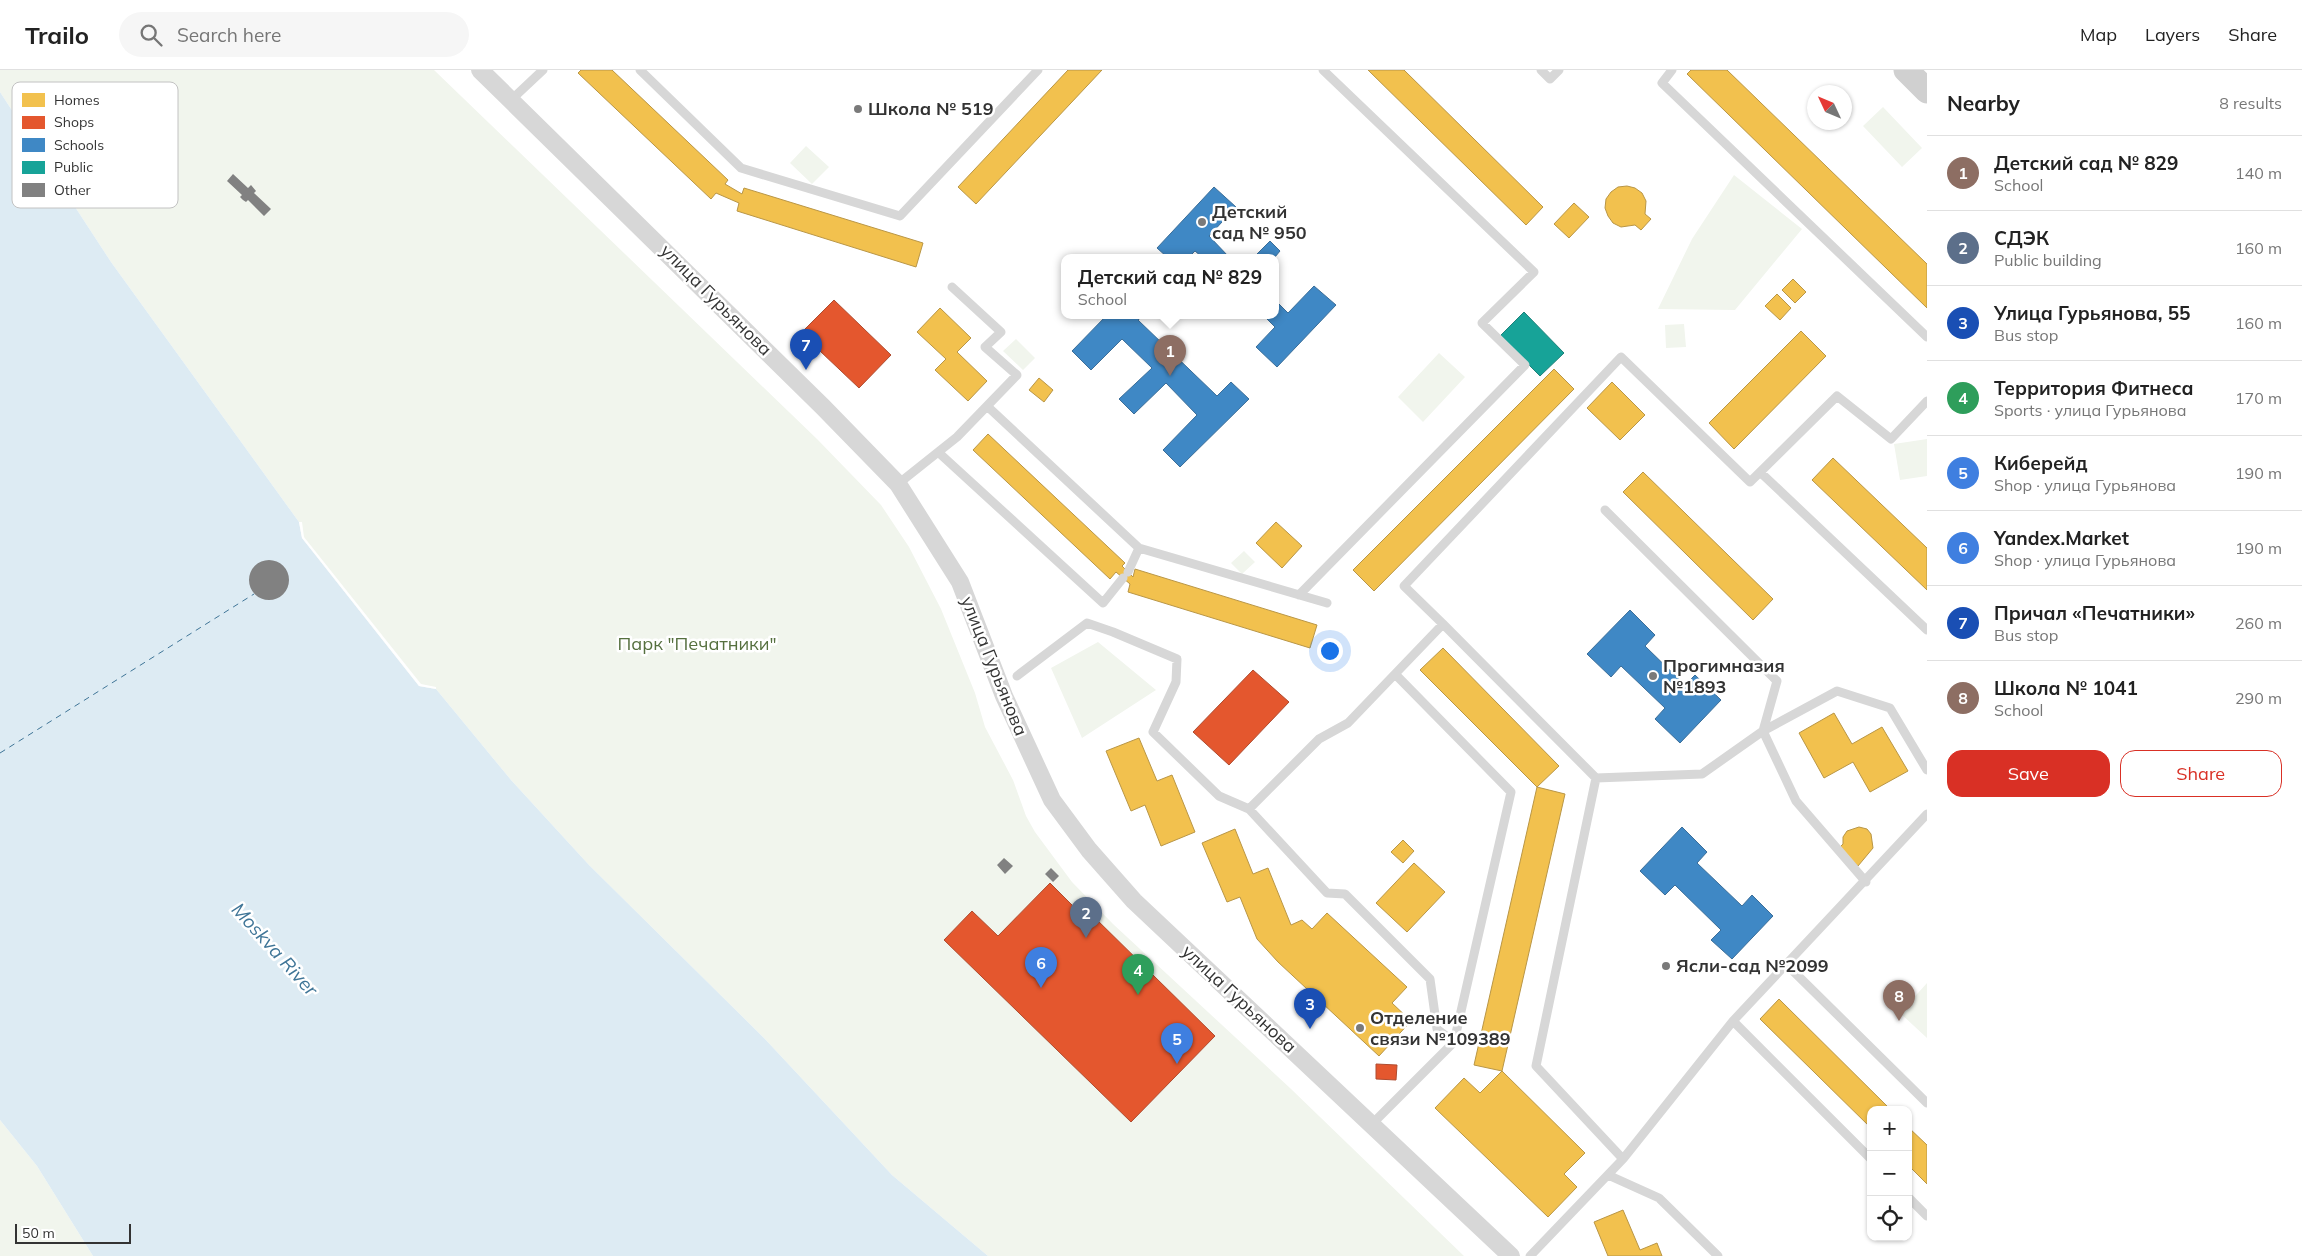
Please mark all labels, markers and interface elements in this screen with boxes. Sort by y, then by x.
search box [119,12,469,57]
text: Trailo [25,20,89,50]
icon: search [137,21,165,49]
text: Search here [177,23,281,47]
text: Map [2080,23,2117,46]
text: Layers [2145,23,2200,46]
text: Share [2228,23,2277,46]
legend [12,82,178,208]
north arrow [1807,85,1852,130]
text: Nearby [1947,90,2020,116]
text: Homes [54,91,100,109]
text: 8 results [2219,93,2282,113]
place label: Школа № 519 [868,97,993,120]
marker: Школа № 519 [852,103,864,115]
text: Shops [54,113,94,131]
text: Schools [54,136,104,154]
text: Детский сад № 829 [1994,151,2178,175]
text: Public [54,158,93,176]
text: 1 [1958,163,1968,183]
text: 140 m [2235,163,2282,183]
text: School [1994,175,2043,195]
text: Other [54,181,92,199]
place label: Детский сад № 950 [1212,200,1307,244]
marker: Детский сад № 950 [1196,216,1208,228]
text: СДЭК [1994,226,2049,250]
text: 2 [1958,238,1968,258]
text: 160 m [2235,238,2282,258]
street label: улица Гурьянова [656,239,777,360]
text: Public building [1994,250,2102,270]
popup [1061,254,1279,319]
text: Детский сад № 829 [1078,265,1262,289]
text: School [1078,289,1127,309]
text: Улица Гурьянова, 55 [1994,301,2191,325]
text: 3 [1958,313,1968,333]
text: 160 m [2235,313,2282,333]
text: Bus stop [1994,325,2058,345]
pin: 7 [790,329,822,370]
pin: 1 [1154,335,1186,376]
text: Территория Фитнеса [1994,376,2194,400]
text: 4 [1958,388,1968,408]
text: 170 m [2235,388,2282,408]
text: Sports · улица Гурьянова [1994,400,2186,420]
text: Киберейд [1994,451,2087,475]
text: 5 [1958,463,1968,483]
text: 190 m [2235,463,2282,483]
text: Shop · улица Гурьянова [1994,475,2176,495]
text: Yandex.Market [1994,526,2129,550]
text: 6 [1958,538,1968,558]
text: 190 m [2235,538,2282,558]
text: Shop · улица Гурьянова [1994,550,2176,570]
street label: улица Гурьянова [956,593,1033,739]
text: Причал «Печатники» [1994,601,2195,625]
text: 7 [1958,613,1968,633]
text: 260 m [2235,613,2282,633]
text: Bus stop [1994,625,2058,645]
park label: Парк "Печатники" [617,632,777,655]
your location [1317,638,1343,664]
place label: Прогимназия №1893 [1663,654,1785,698]
marker: Прогимназия №1893 [1647,670,1659,682]
text: Школа № 1041 [1994,676,2138,700]
text: 8 [1958,688,1968,708]
text: 290 m [2235,688,2282,708]
text: School [1994,700,2043,720]
button: Save [1947,750,2110,797]
button: Share [2120,750,2282,797]
water label: Moskva River [227,897,324,1001]
pin: 2 [1070,897,1102,938]
street label: улица Гурьянова [1177,940,1301,1058]
pin: 6 [1025,947,1057,988]
pin: 4 [1122,954,1154,995]
place label: Ясли-сад №2099 [1676,954,1829,977]
marker: Ясли-сад №2099 [1660,960,1672,972]
pin: 8 [1883,980,1915,1021]
pin: 3 [1294,988,1326,1029]
place label: Отделение связи №109389 [1370,1006,1510,1050]
marker: Отделение связи №109389 [1354,1022,1366,1034]
pin: 5 [1161,1023,1193,1064]
map controls [1867,1106,1912,1241]
button: + [1867,1106,1912,1151]
button: − [1867,1151,1912,1196]
button: locate [1867,1196,1912,1241]
scale bar [15,1221,131,1244]
text: 50 m [22,1224,55,1242]

